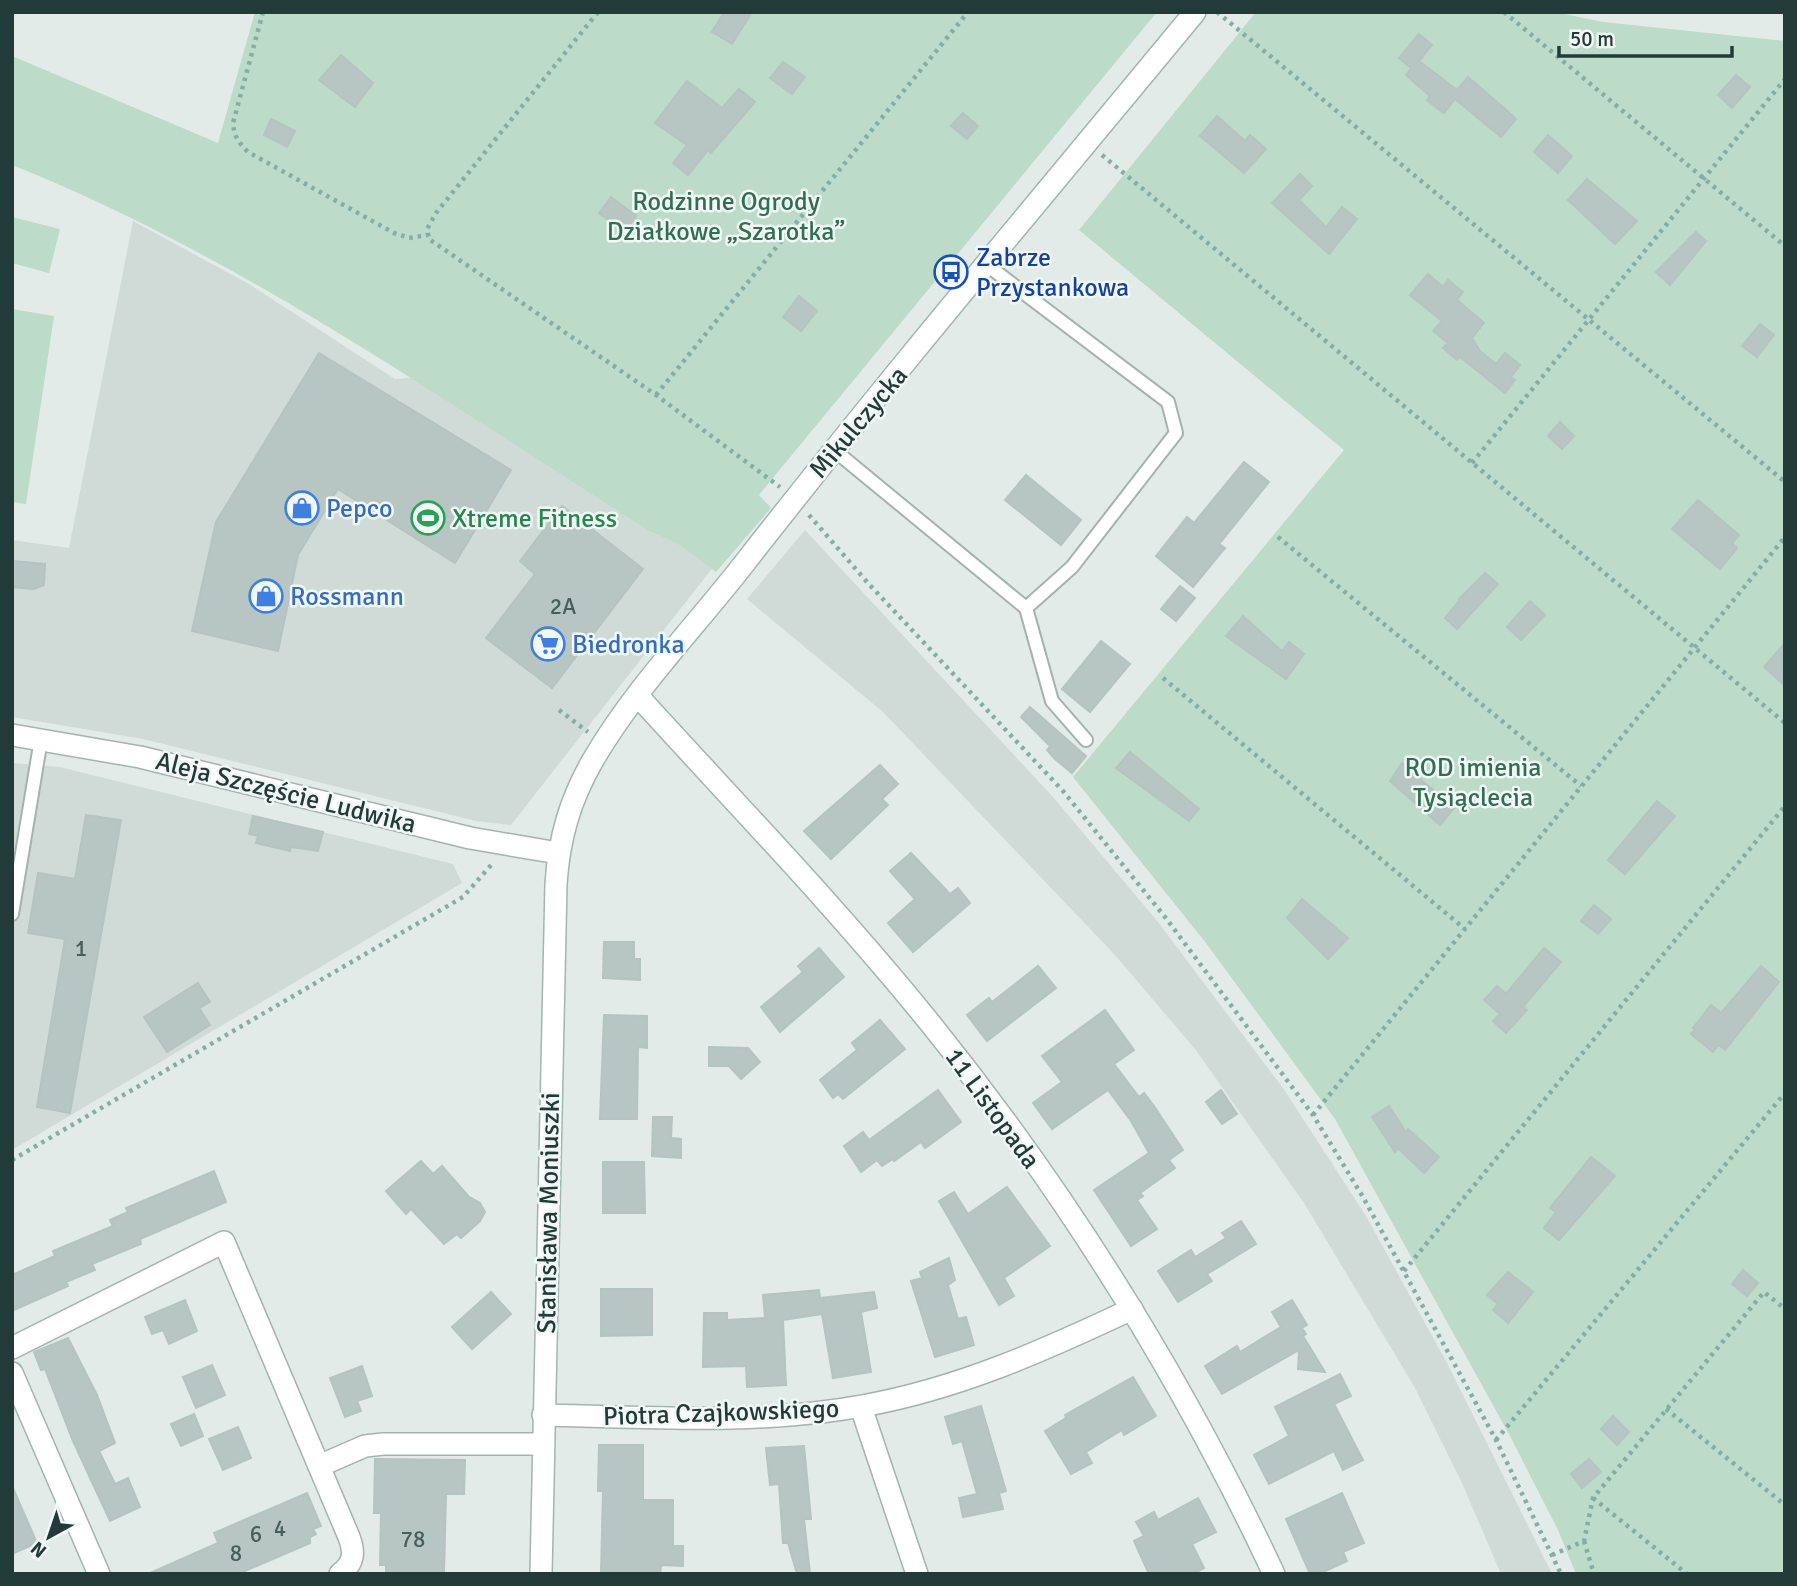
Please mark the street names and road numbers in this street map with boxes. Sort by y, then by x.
street label: Mikulczycka [803,360,915,485]
street label: Aleja Szczęście Ludwika [152,745,419,841]
street label: 11 Listopada [938,1042,1047,1175]
street label: Stanisława Moniuszki [531,1092,567,1334]
street label: Piotra Czajkowskiego [602,1393,840,1433]

